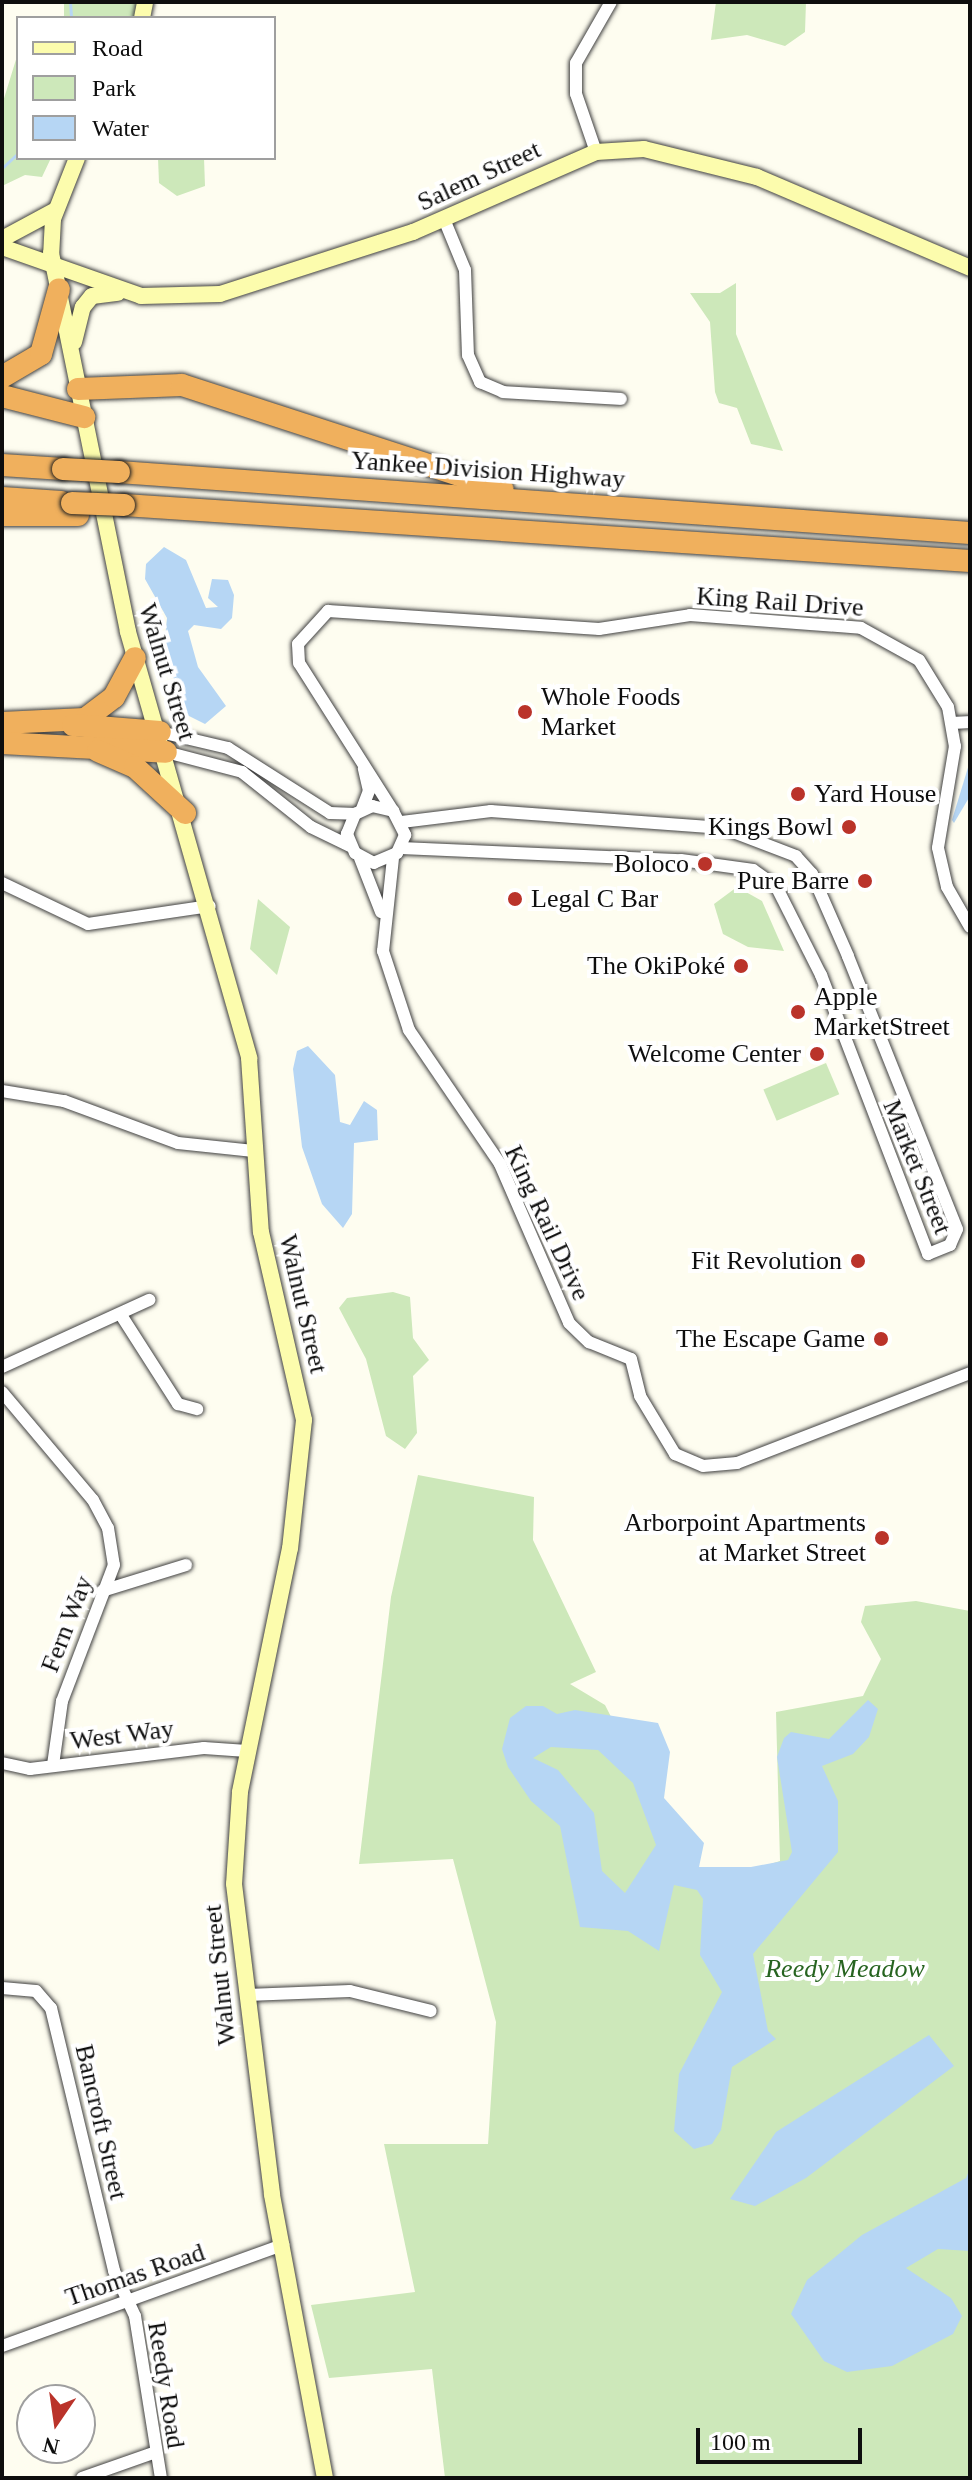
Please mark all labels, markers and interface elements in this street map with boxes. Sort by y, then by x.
legend [16,16,276,160]
text: Road [92,35,143,61]
text: Park [92,75,136,101]
text: Water [92,115,149,141]
street label: Salem Street [413,134,545,218]
street label: Yankee Division Highway [350,445,626,495]
street label: King Rail Drive [695,581,865,623]
street label: Walnut Street [131,600,203,744]
place label: Whole Foods Market [541,681,680,742]
marker: Whole Foods Market [516,703,534,721]
place label: Yard House [814,778,936,810]
marker: Yard House [789,785,807,803]
place label: Kings Bowl [708,811,833,843]
marker: Kings Bowl [840,818,858,836]
place label: Boloco [614,848,689,880]
marker: Boloco [696,855,714,873]
place label: Pure Barre [737,865,849,897]
marker: Pure Barre [856,872,874,890]
place label: Legal C Bar [531,883,658,915]
marker: Legal C Bar [506,890,524,908]
place label: The OkiPoké [587,950,725,982]
marker: The OkiPoké [732,957,750,975]
place label: Apple MarketStreet [814,981,950,1042]
marker: Apple MarketStreet [789,1003,807,1021]
place label: Welcome Center [628,1038,801,1070]
marker: Welcome Center [808,1045,826,1063]
street label: Market Street [876,1095,958,1239]
street label: King Rail Drive [497,1140,597,1306]
street label: Walnut Street [272,1232,334,1376]
place label: Fit Revolution [691,1245,842,1277]
marker: Fit Revolution [849,1252,867,1270]
place label: The Escape Game [676,1323,865,1355]
marker: The Escape Game [872,1330,890,1348]
place label: Arborpoint Apartments at Market Street [623,1507,866,1568]
marker: Arborpoint Apartments at Market Street [873,1529,891,1547]
street label: Fern Way [34,1571,100,1677]
street label: West Way [68,1713,176,1757]
street label: Walnut Street [197,1903,243,2047]
park label: Reedy Meadow [765,1953,925,1985]
street label: Bancroft Street [68,2041,134,2203]
street label: Thomas Road [61,2237,209,2313]
street label: Reedy Road [141,2319,191,2451]
north arrow [16,2384,96,2464]
scale bar [700,2412,866,2462]
text: 100 m [710,2429,771,2455]
text: N [40,2432,61,2460]

